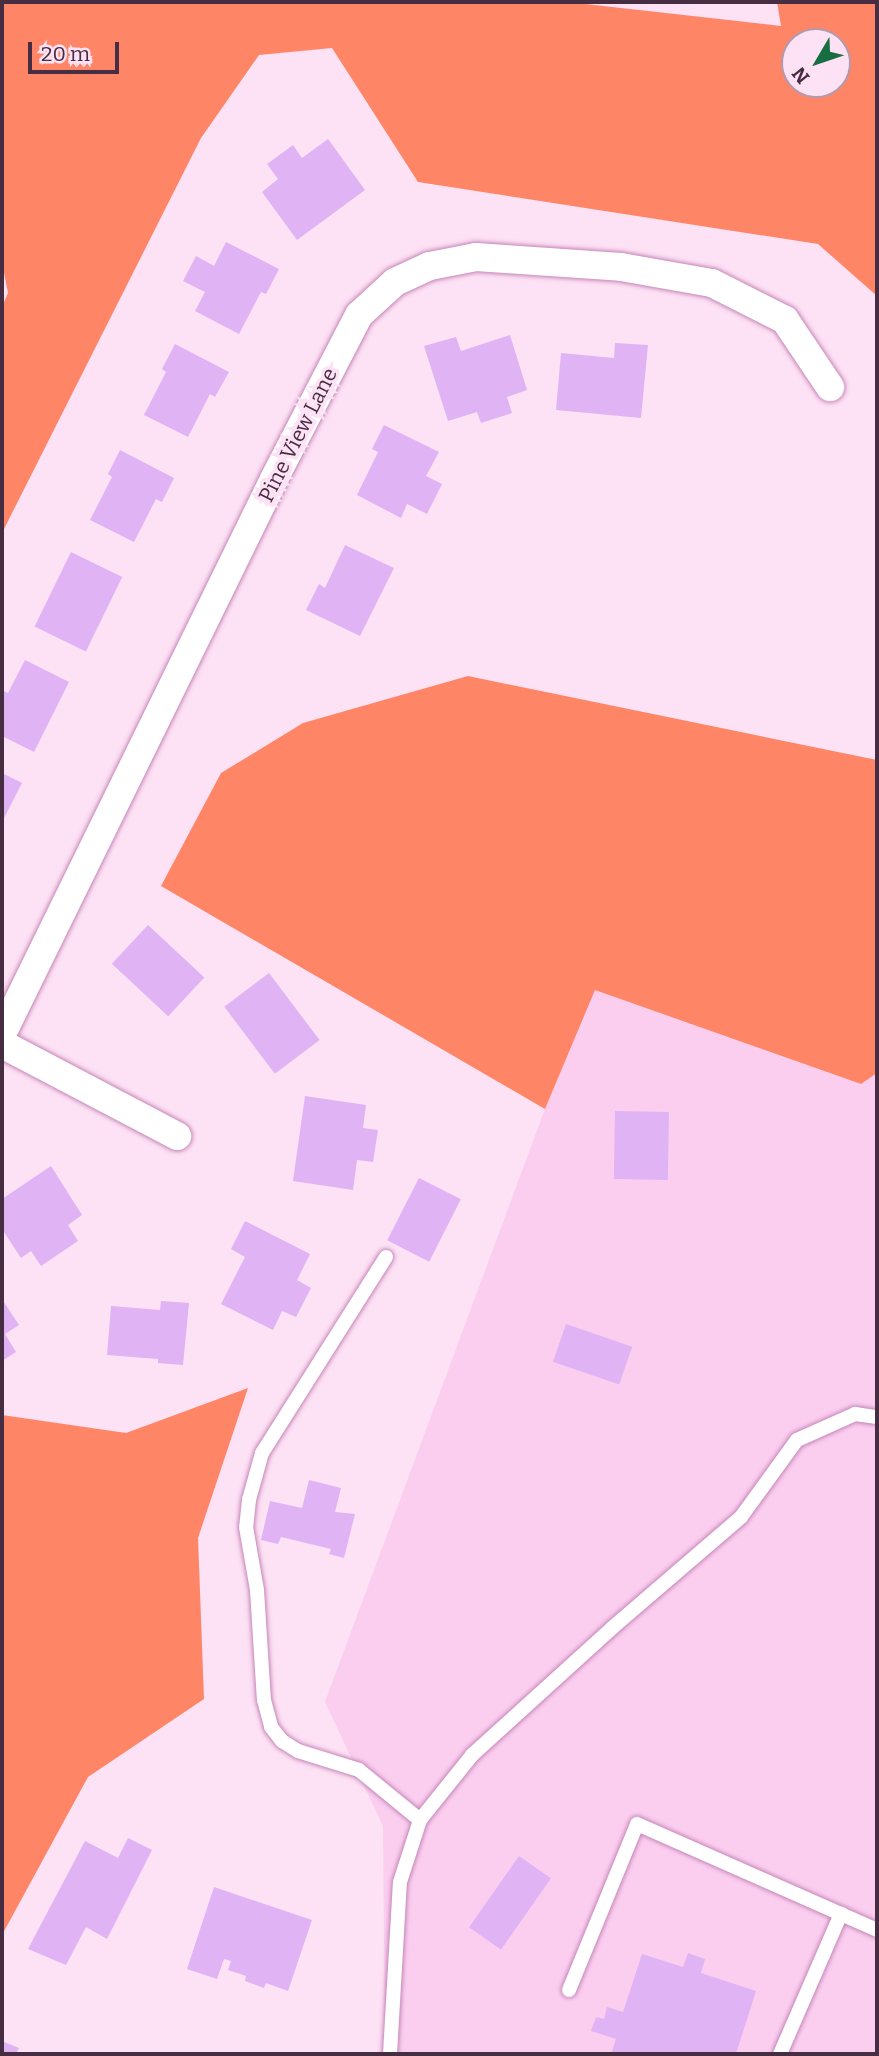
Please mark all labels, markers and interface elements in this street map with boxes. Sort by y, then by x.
scale bar [32,28,122,72]
north arrow [781,28,851,98]
text: 20 m [41,41,90,67]
text: N [787,62,814,88]
street label: Pine View Lane [253,364,343,506]

